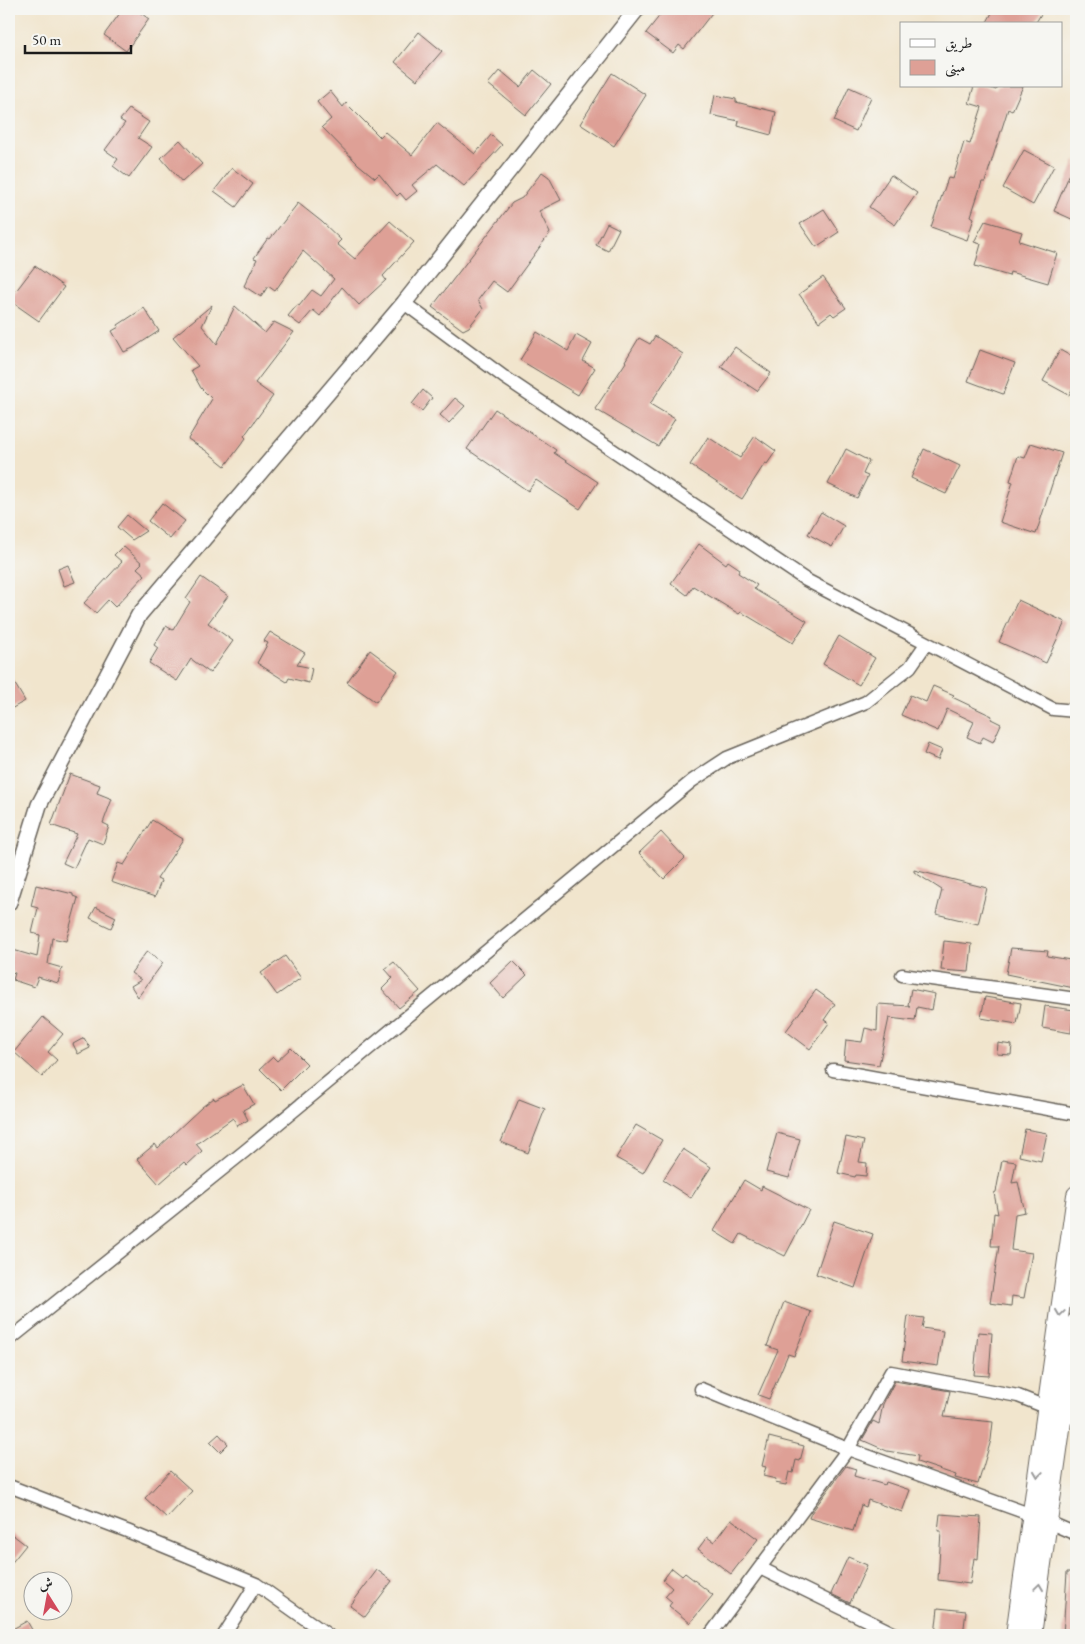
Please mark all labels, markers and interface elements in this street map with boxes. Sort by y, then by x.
scale bar [25,22,131,54]
legend [900,22,1062,88]
text: 50 m [32,30,61,49]
text: طريق [945,33,972,53]
text: مبنى [945,57,965,78]
one-way arrow [1055,1309,1066,1317]
one-way arrow [1033,1470,1044,1478]
north arrow [22,1572,72,1622]
text: ش [37,1573,54,1593]
one-way arrow [1033,1583,1044,1591]

